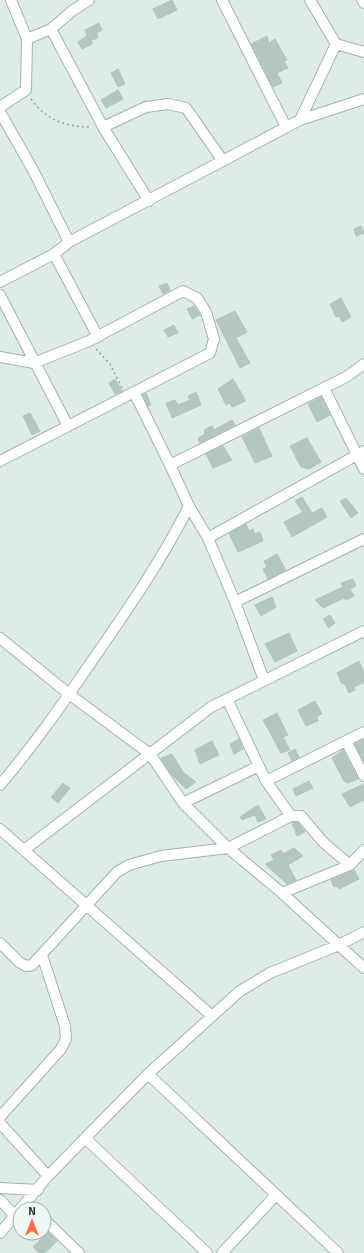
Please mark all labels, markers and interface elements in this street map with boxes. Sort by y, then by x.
north arrow [12,1201,52,1241]
text: N [28,1205,36,1218]

